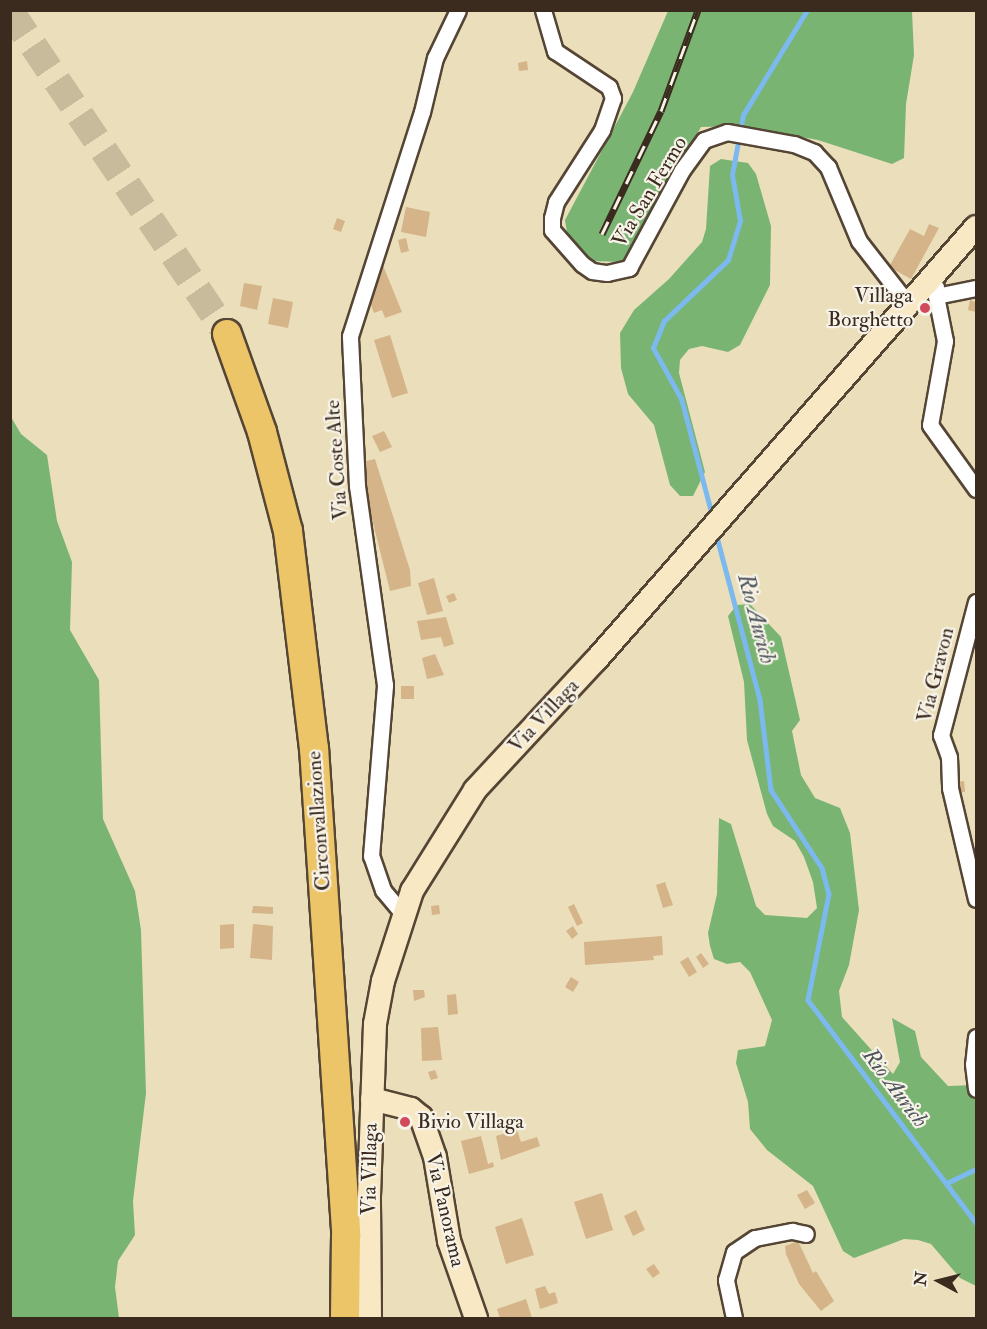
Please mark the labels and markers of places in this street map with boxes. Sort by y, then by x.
place label: Villaga Borghetto [828,283,913,333]
marker: Villaga Borghetto [918,301,932,315]
place label: Bivio Villaga [417,1109,524,1135]
marker: Bivio Villaga [398,1115,412,1129]

